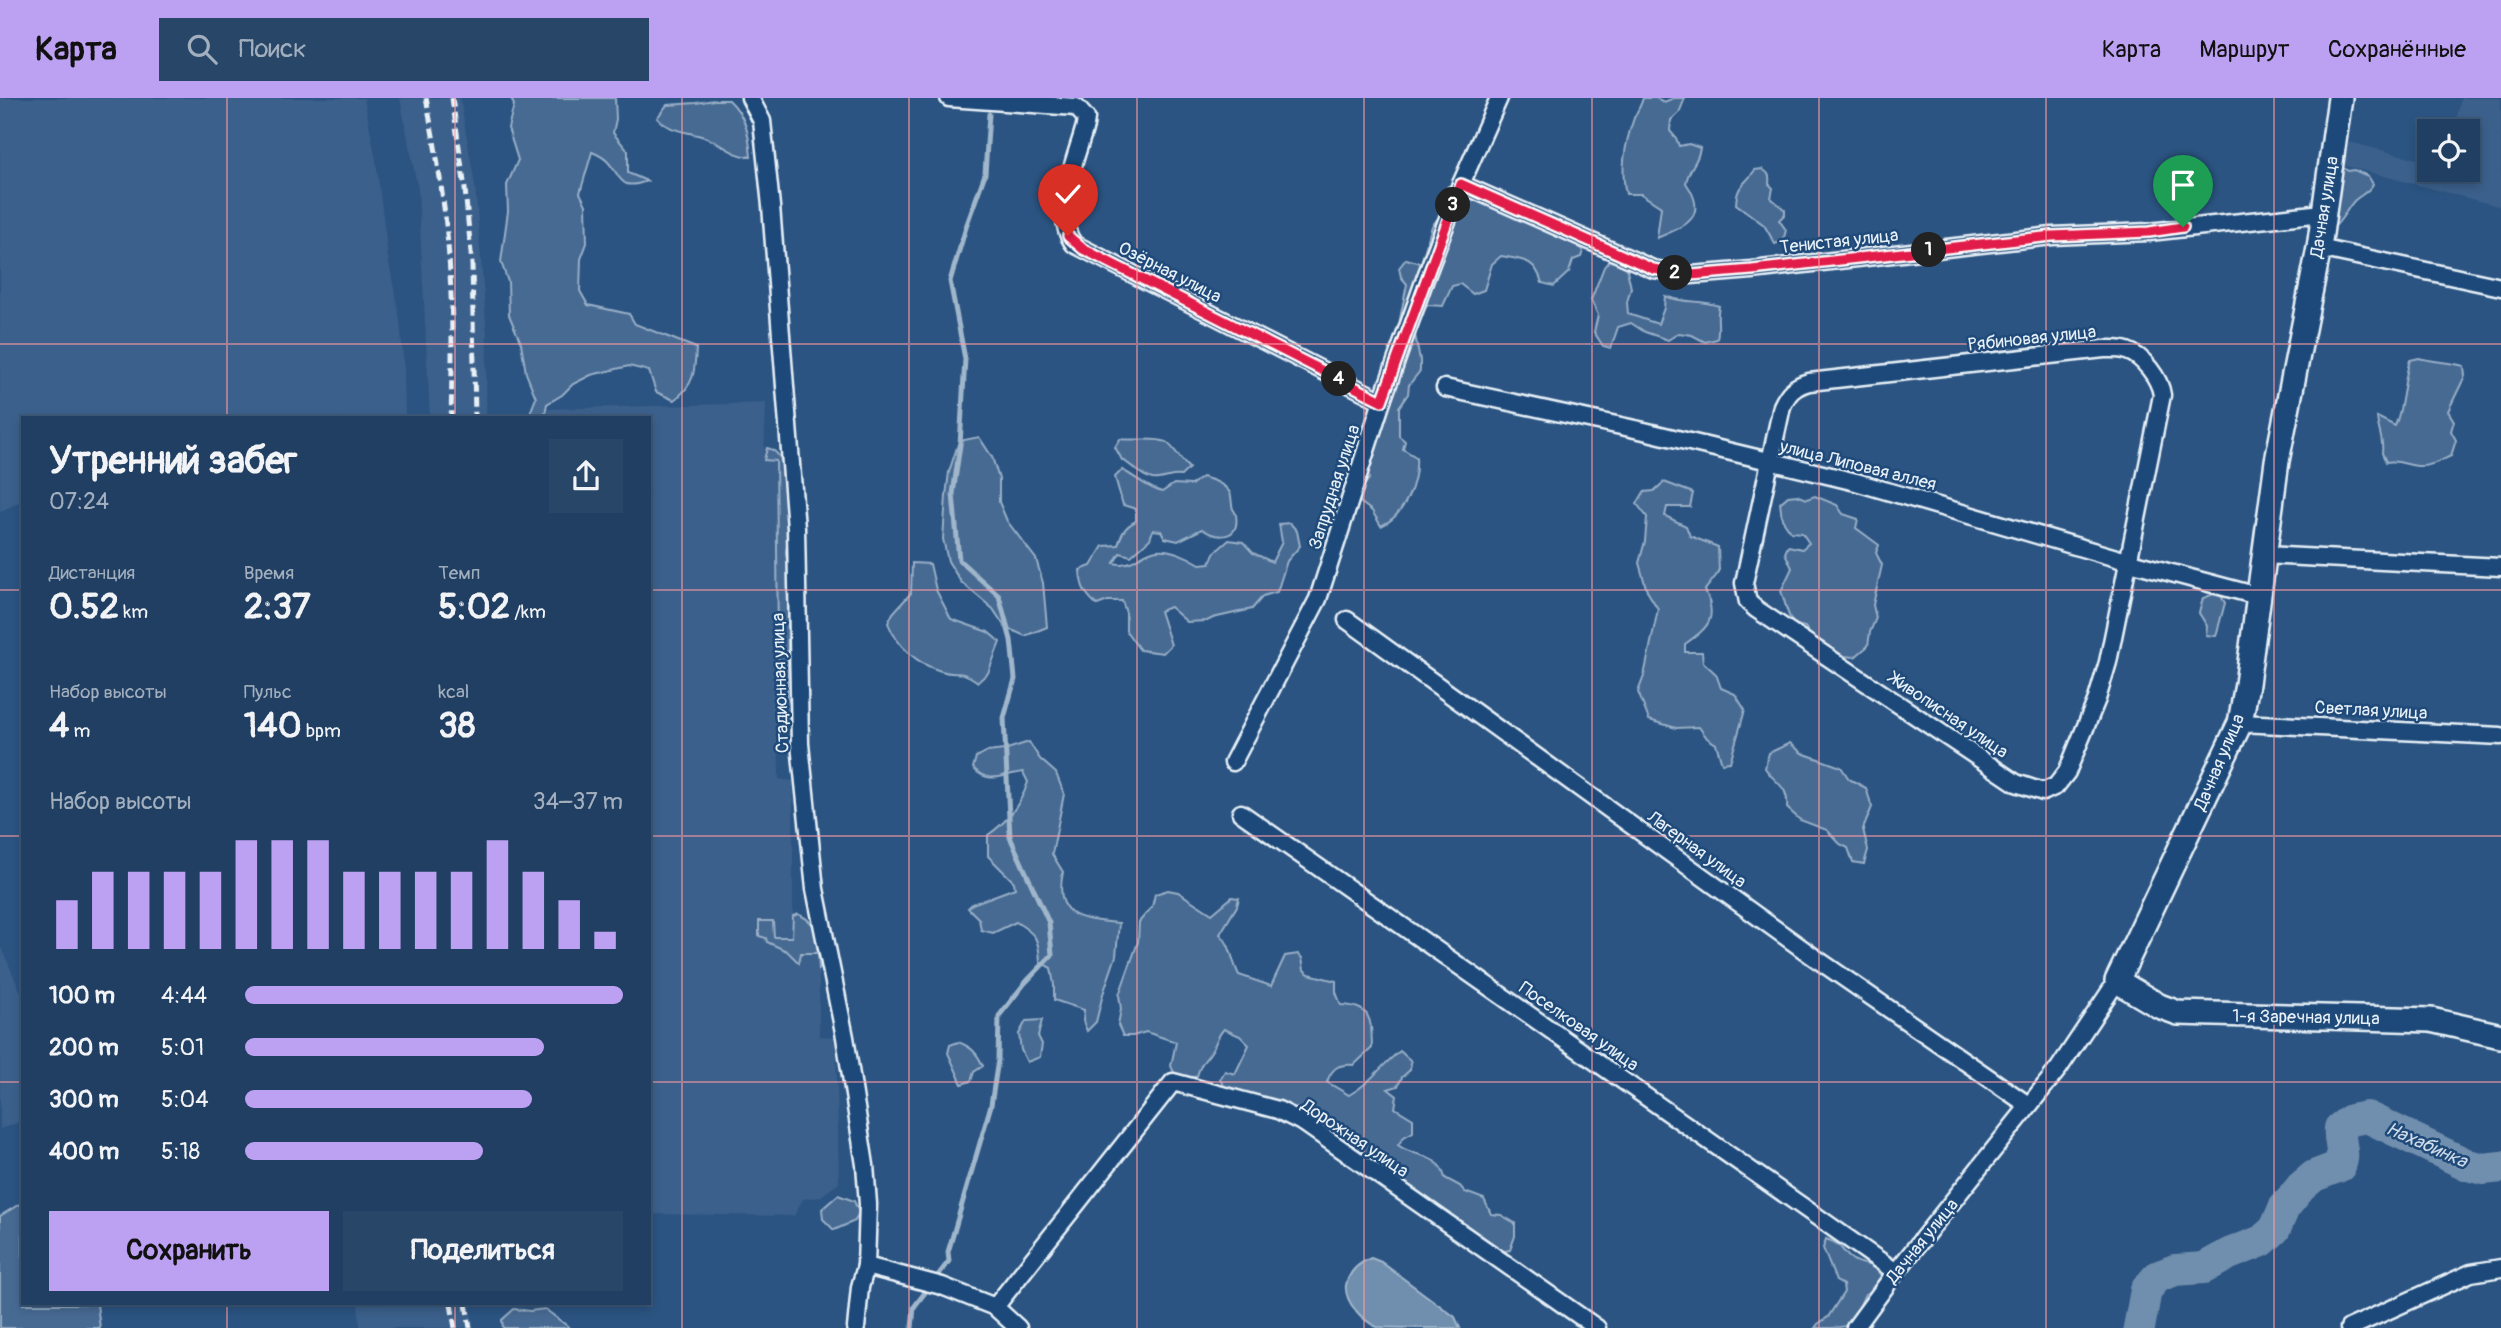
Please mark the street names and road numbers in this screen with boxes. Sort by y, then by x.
street label: Дачная улица [2305,155,2344,261]
street label: Тенистая улица [1779,224,1900,259]
street label: Озёрная улица [1114,237,1225,308]
street label: Рябиновая улица [1967,320,2097,357]
street label: Запрудная улица [1303,422,1365,552]
street label: улица Липовая аллея [1776,435,1939,496]
street label: Стадионная улица [767,612,794,754]
street label: Живописная улица [1883,666,2012,764]
street label: Светлая улица [2314,696,2428,725]
street label: Дачная улица [2188,710,2250,815]
street label: Лагерная улица [1642,805,1751,893]
street label: Поселковая улица [1514,976,1643,1076]
street label: 1-я Заречная улица [2232,1005,2380,1030]
street label: Дорожная улица [1296,1093,1413,1183]
street label: Дачная улица [1880,1194,1964,1289]

